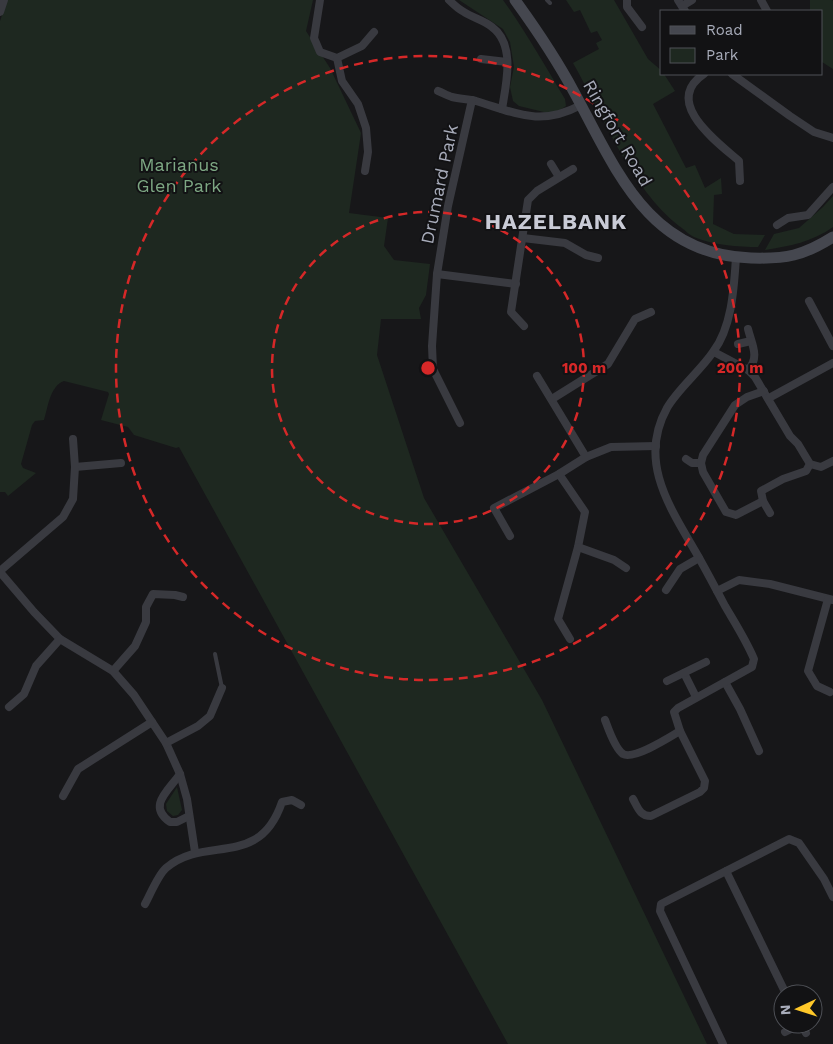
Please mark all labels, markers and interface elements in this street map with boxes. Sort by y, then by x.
legend [660,10,823,75]
text: Road [706,21,743,39]
text: Park [706,46,739,64]
street label: Ringfort Road [579,76,657,190]
street label: Drumard Park [416,122,462,246]
park label: Marianus Glen Park [137,154,221,196]
district label: HAZELBANK [485,209,627,234]
centre of rings [419,359,437,377]
text: 100 m [562,359,606,377]
text: 200 m [717,359,763,377]
north arrow [773,984,823,1034]
text: N [777,1004,793,1016]

